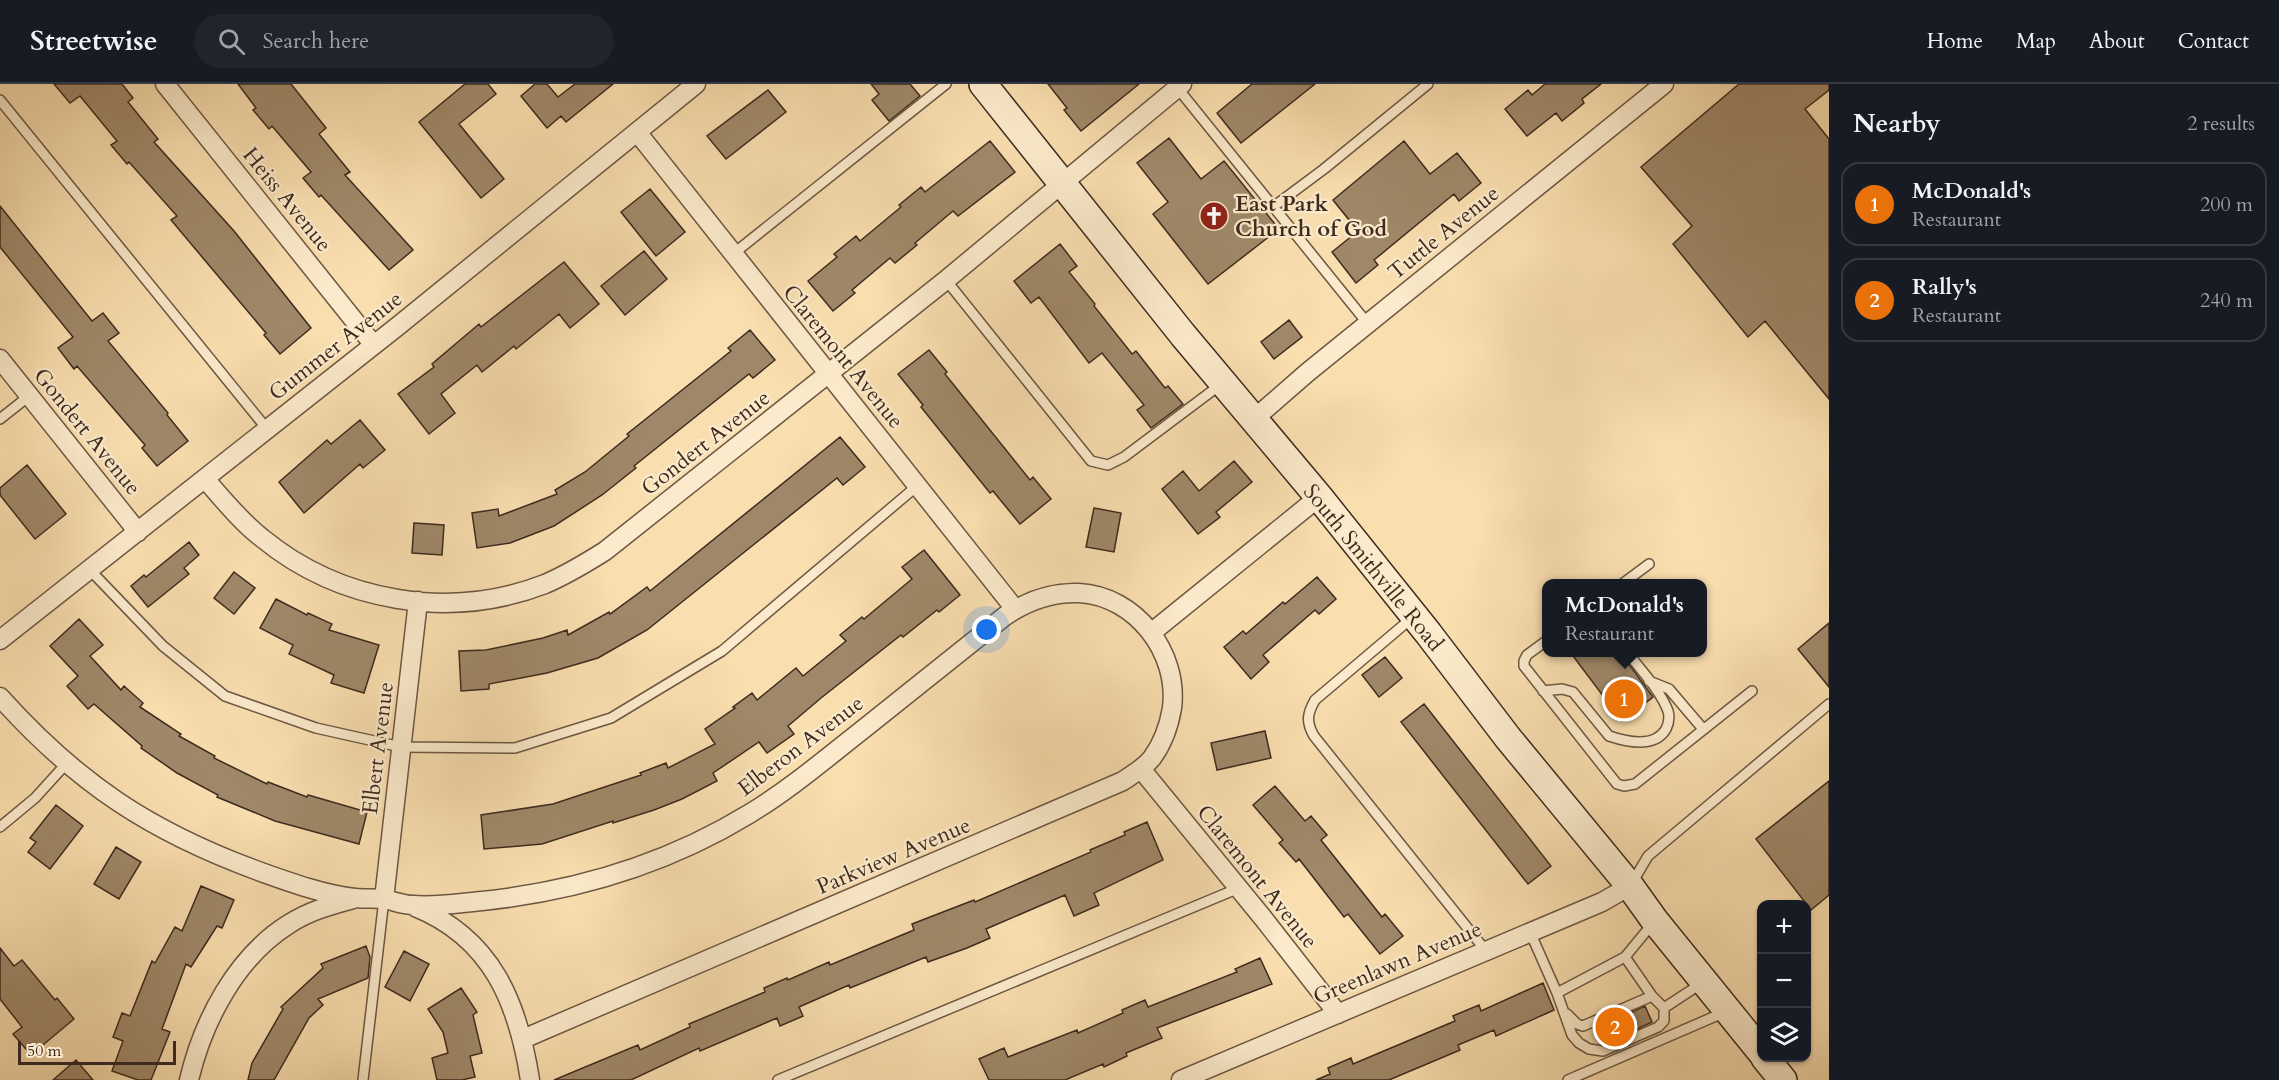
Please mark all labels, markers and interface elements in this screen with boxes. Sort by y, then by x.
search box [194,14,614,68]
text: Streetwise [30,22,158,60]
icon: search [215,25,248,58]
text: Search here [263,26,369,56]
text: Home [1927,27,1983,56]
text: Map [2016,27,2056,56]
text: About [2089,27,2145,56]
text: Contact [2178,27,2249,56]
text: Nearby [1853,106,1941,141]
text: 2 results [2187,110,2255,137]
street label: Heiss Avenue [236,141,339,258]
text: McDonald's [1912,176,2031,206]
street label: Tuttle Avenue [1382,179,1506,287]
place label: East Park Church of God [1235,189,1387,244]
text: 1 [1869,191,1880,218]
text: 200 m [2200,191,2253,218]
church icon: East Park Church of God [1198,200,1230,232]
text: Restaurant [1912,206,2001,233]
text: Rally's [1912,272,1977,302]
street label: Claremont Avenue [776,278,911,435]
street label: Gummer Avenue [263,284,409,407]
text: 2 [1869,287,1880,314]
text: 240 m [2200,287,2253,314]
text: Restaurant [1912,302,2001,329]
street label: Gondert Avenue [27,362,148,502]
street label: Gondert Avenue [635,383,776,503]
street label: South Smithville Road [1296,478,1450,658]
popup [1542,579,1707,657]
text: McDonald's [1565,590,1684,620]
your location [972,615,1001,644]
text: Restaurant [1565,620,1654,647]
pin: 1 [1604,676,1644,722]
street label: Elbert Avenue [355,680,401,816]
street label: Elberon Avenue [731,688,870,803]
street label: Claremont Avenue [1190,798,1325,955]
street label: Parkview Avenue [812,810,975,902]
map controls [1757,900,1811,1062]
button: + [1757,900,1811,954]
street label: Greenlawn Avenue [1308,914,1486,1012]
button: − [1757,954,1811,1008]
pin: 2 [1596,1004,1634,1050]
button: layers [1757,1008,1811,1062]
scale bar [18,1038,176,1066]
text: 50 m [27,1040,61,1062]

